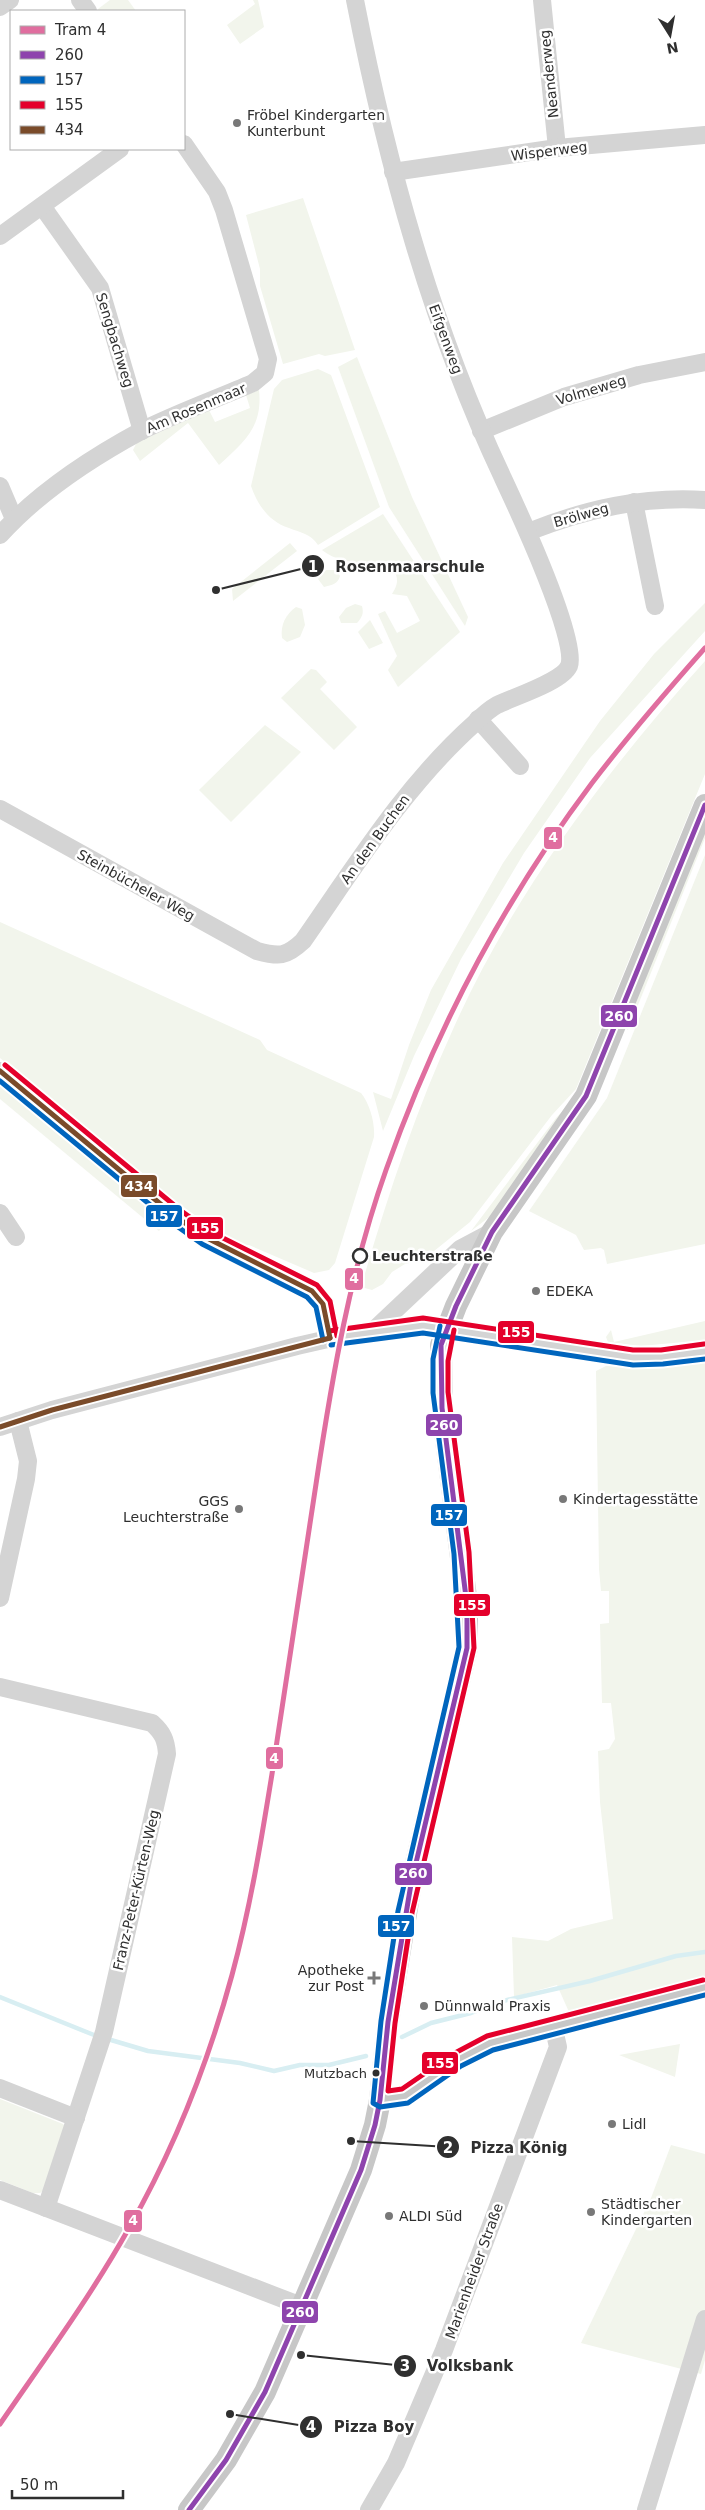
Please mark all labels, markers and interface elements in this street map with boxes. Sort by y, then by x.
legend [10,10,185,150]
north arrow [645,10,695,60]
text: Tram 4 [54,21,106,39]
street label: Neanderweg [536,29,562,119]
text: N [665,39,680,57]
text: 260 [55,46,84,64]
text: 157 [55,71,84,89]
text: 155 [55,96,84,114]
place label: Fröbel Kindergarten Kunterbunt [247,107,385,139]
marker: Fröbel Kindergarten Kunterbunt [231,117,243,129]
text: 434 [55,121,84,139]
street label: Wisperweg [510,138,588,164]
street label: Sengbachweg [93,291,137,389]
street label: Eifgenweg [426,302,466,376]
street label: Volmeweg [554,372,628,408]
street label: Am Rosenmaar [144,380,248,436]
street label: Brölweg [552,500,610,530]
callout: Rosenmaarschule [300,551,494,581]
text: 1 [308,558,318,576]
text: Rosenmaarschule [335,558,485,576]
street label: An den Buchen [337,791,413,887]
line badge: 4 [543,826,563,850]
text: 4 [548,829,558,845]
street label: Steinbücheler Weg [74,846,198,924]
line badge: 260 [600,1004,638,1028]
text: 260 [604,1008,634,1024]
line badge: 434 [120,1174,158,1198]
text: 434 [124,1178,154,1194]
line badge: 157 [145,1204,183,1228]
text: 157 [149,1208,179,1224]
line badge: 155 [186,1216,224,1240]
text: 155 [190,1220,220,1236]
marker: Leuchterstraße [352,1248,368,1264]
place label: Leuchterstraße [372,1248,493,1264]
line badge: 4 [344,1267,364,1291]
text: 4 [349,1270,359,1286]
place label: EDEKA [546,1283,593,1299]
marker: EDEKA [530,1285,542,1297]
line badge: 155 [497,1320,535,1344]
text: 155 [501,1324,531,1340]
line badge: 260 [425,1413,463,1437]
text: 260 [429,1417,459,1433]
place label: Kindertagesstätte [573,1491,698,1507]
place label: GGS Leuchterstraße [123,1493,229,1525]
marker: Kindertagesstätte [557,1493,569,1505]
marker: GGS Leuchterstraße [233,1503,245,1515]
line badge: 157 [430,1503,468,1527]
text: 157 [434,1507,464,1523]
line badge: 155 [453,1593,491,1617]
text: 155 [457,1597,487,1613]
line badge: 4 [265,1746,284,1770]
text: 4 [269,1750,279,1766]
street label: Franz-Peter-Kürten-Weg [110,1808,162,1972]
line badge: 260 [394,1862,433,1886]
text: 260 [398,1865,428,1881]
line badge: 157 [377,1914,415,1938]
text: 157 [381,1918,411,1934]
place label: Apotheke zur Post [298,1962,364,1994]
marker: Apotheke zur Post [368,1972,380,1984]
place label: Dünnwald Praxis [434,1998,551,2014]
marker: Dünnwald Praxis [418,2000,430,2012]
line badge: 155 [421,2051,459,2075]
text: 155 [425,2055,455,2071]
place label: Mutzbach [304,2066,367,2081]
marker: Mutzbach [371,2068,381,2078]
place label: Lidl [622,2116,646,2132]
marker: Lidl [606,2118,618,2130]
callout: Pizza König [435,2132,577,2162]
text: 2 [443,2139,453,2157]
text: Pizza König [470,2139,568,2157]
place label: Städtischer Kindergarten [601,2196,692,2228]
street label: Marienheider Straße [442,2201,506,2341]
marker: Städtischer Kindergarten [585,2206,597,2218]
place label: ALDI Süd [399,2208,462,2224]
line badge: 4 [123,2209,143,2233]
marker: ALDI Süd [383,2210,395,2222]
text: 4 [128,2212,138,2228]
line badge: 260 [281,2300,319,2324]
text: 260 [285,2304,315,2320]
callout: Volksbank [392,2351,524,2381]
text: 3 [400,2357,410,2375]
text: Volksbank [427,2357,514,2375]
callout: Pizza Boy [299,2412,424,2442]
text: 4 [306,2418,316,2436]
text: Pizza Boy [334,2418,414,2436]
scale bar [12,2468,124,2500]
text: 50 m [20,2476,58,2494]

